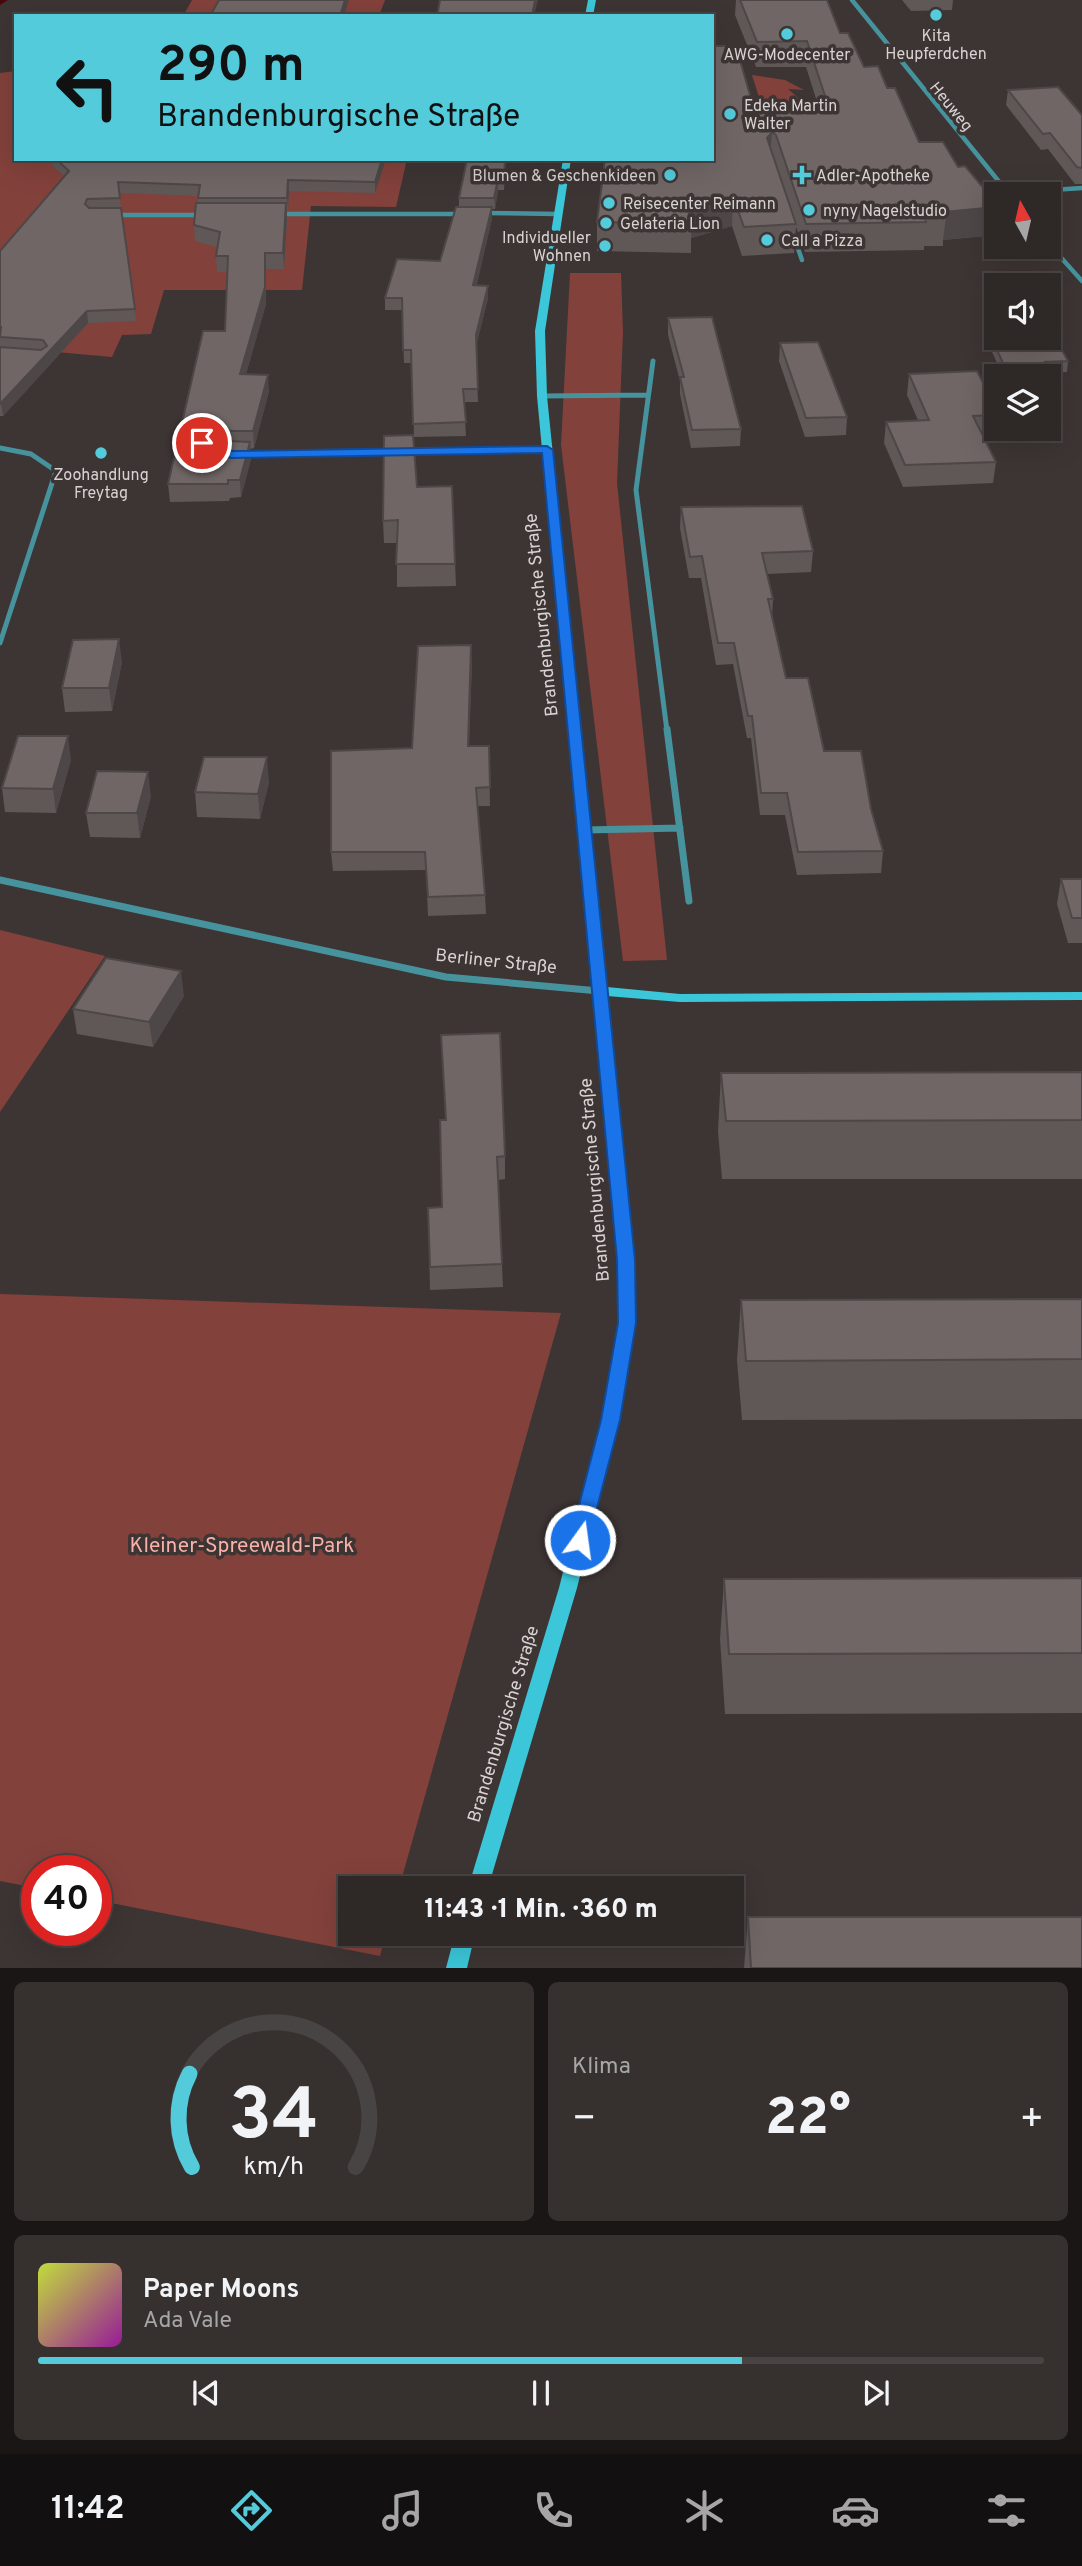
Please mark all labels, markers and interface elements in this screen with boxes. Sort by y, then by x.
marker: Kita Heupferdchen [928,7,944,23]
marker: AWG-Modecenter [779,26,795,42]
place label: Kita Heupferdchen [885,27,987,65]
text: 290 m [157,37,305,99]
icon: left [42,42,133,133]
place label: AWG-Modecenter [724,46,850,66]
street label: Heuweg [924,78,976,136]
place label: Edeka Martin Walter [744,97,837,135]
text: Brandenburgische Straße [157,98,520,138]
marker: Edeka Martin Walter [722,106,738,122]
place label: Blumen & Geschenkideen [472,167,656,187]
marker: Blumen & Geschenkideen [662,167,678,183]
marker: Adler-Apotheke [794,167,810,183]
place label: Adler-Apotheke [816,167,930,187]
north arrow [984,182,1060,259]
map controls [984,182,1061,441]
marker: Reisecenter Reimann [601,195,617,211]
place label: Reisecenter Reimann [623,195,776,215]
marker: nyny Nagelstudio [801,202,817,218]
place label: nyny Nagelstudio [823,202,947,222]
marker: Gelateria Lion [598,215,614,231]
place label: Gelateria Lion [620,215,720,235]
place label: Individueller Wohnen [502,229,591,267]
marker: Call a Pizza [759,232,775,248]
place label: Call a Pizza [781,232,863,252]
marker: Individueller Wohnen [597,238,613,254]
button: sound [984,273,1061,350]
button: layers [984,364,1061,441]
pin [172,413,232,473]
icon: arrive [183,424,221,462]
marker: Zoohandlung Freytag [93,445,109,461]
place label: Zoohandlung Freytag [53,466,149,504]
street label: Brandenburgische Straße [520,512,565,718]
street label: Berliner Straße [434,945,558,980]
street label: Brandenburgische Straße [575,1077,616,1283]
position arrow [543,1503,617,1577]
park label: Kleiner-Spreewald-Park [130,1533,354,1560]
street label: Brandenburgische Straße [464,1623,545,1826]
speed limit sign: 40 [21,1855,112,1946]
text: 11:43 · 1 Min. · 360 m [424,1894,658,1927]
text: Klima [572,2053,631,2082]
text: 34 [229,2074,319,2166]
text: 22° [765,2087,851,2153]
text: − [572,2096,597,2145]
text: + [1019,2096,1044,2145]
text: km/h [244,2152,304,2184]
text: Paper Moons [143,2274,299,2307]
text: Ada Vale [143,2307,232,2336]
icon: previous [187,2374,225,2412]
icon: pause [522,2374,560,2412]
icon: next [857,2374,895,2412]
icon: directions [227,2486,276,2535]
icon: music [378,2486,427,2535]
icon: phone [529,2486,578,2535]
icon: climate [680,2486,729,2535]
icon: car [831,2486,880,2535]
icon: filters [982,2486,1031,2535]
text: 11:42 [51,2490,125,2530]

